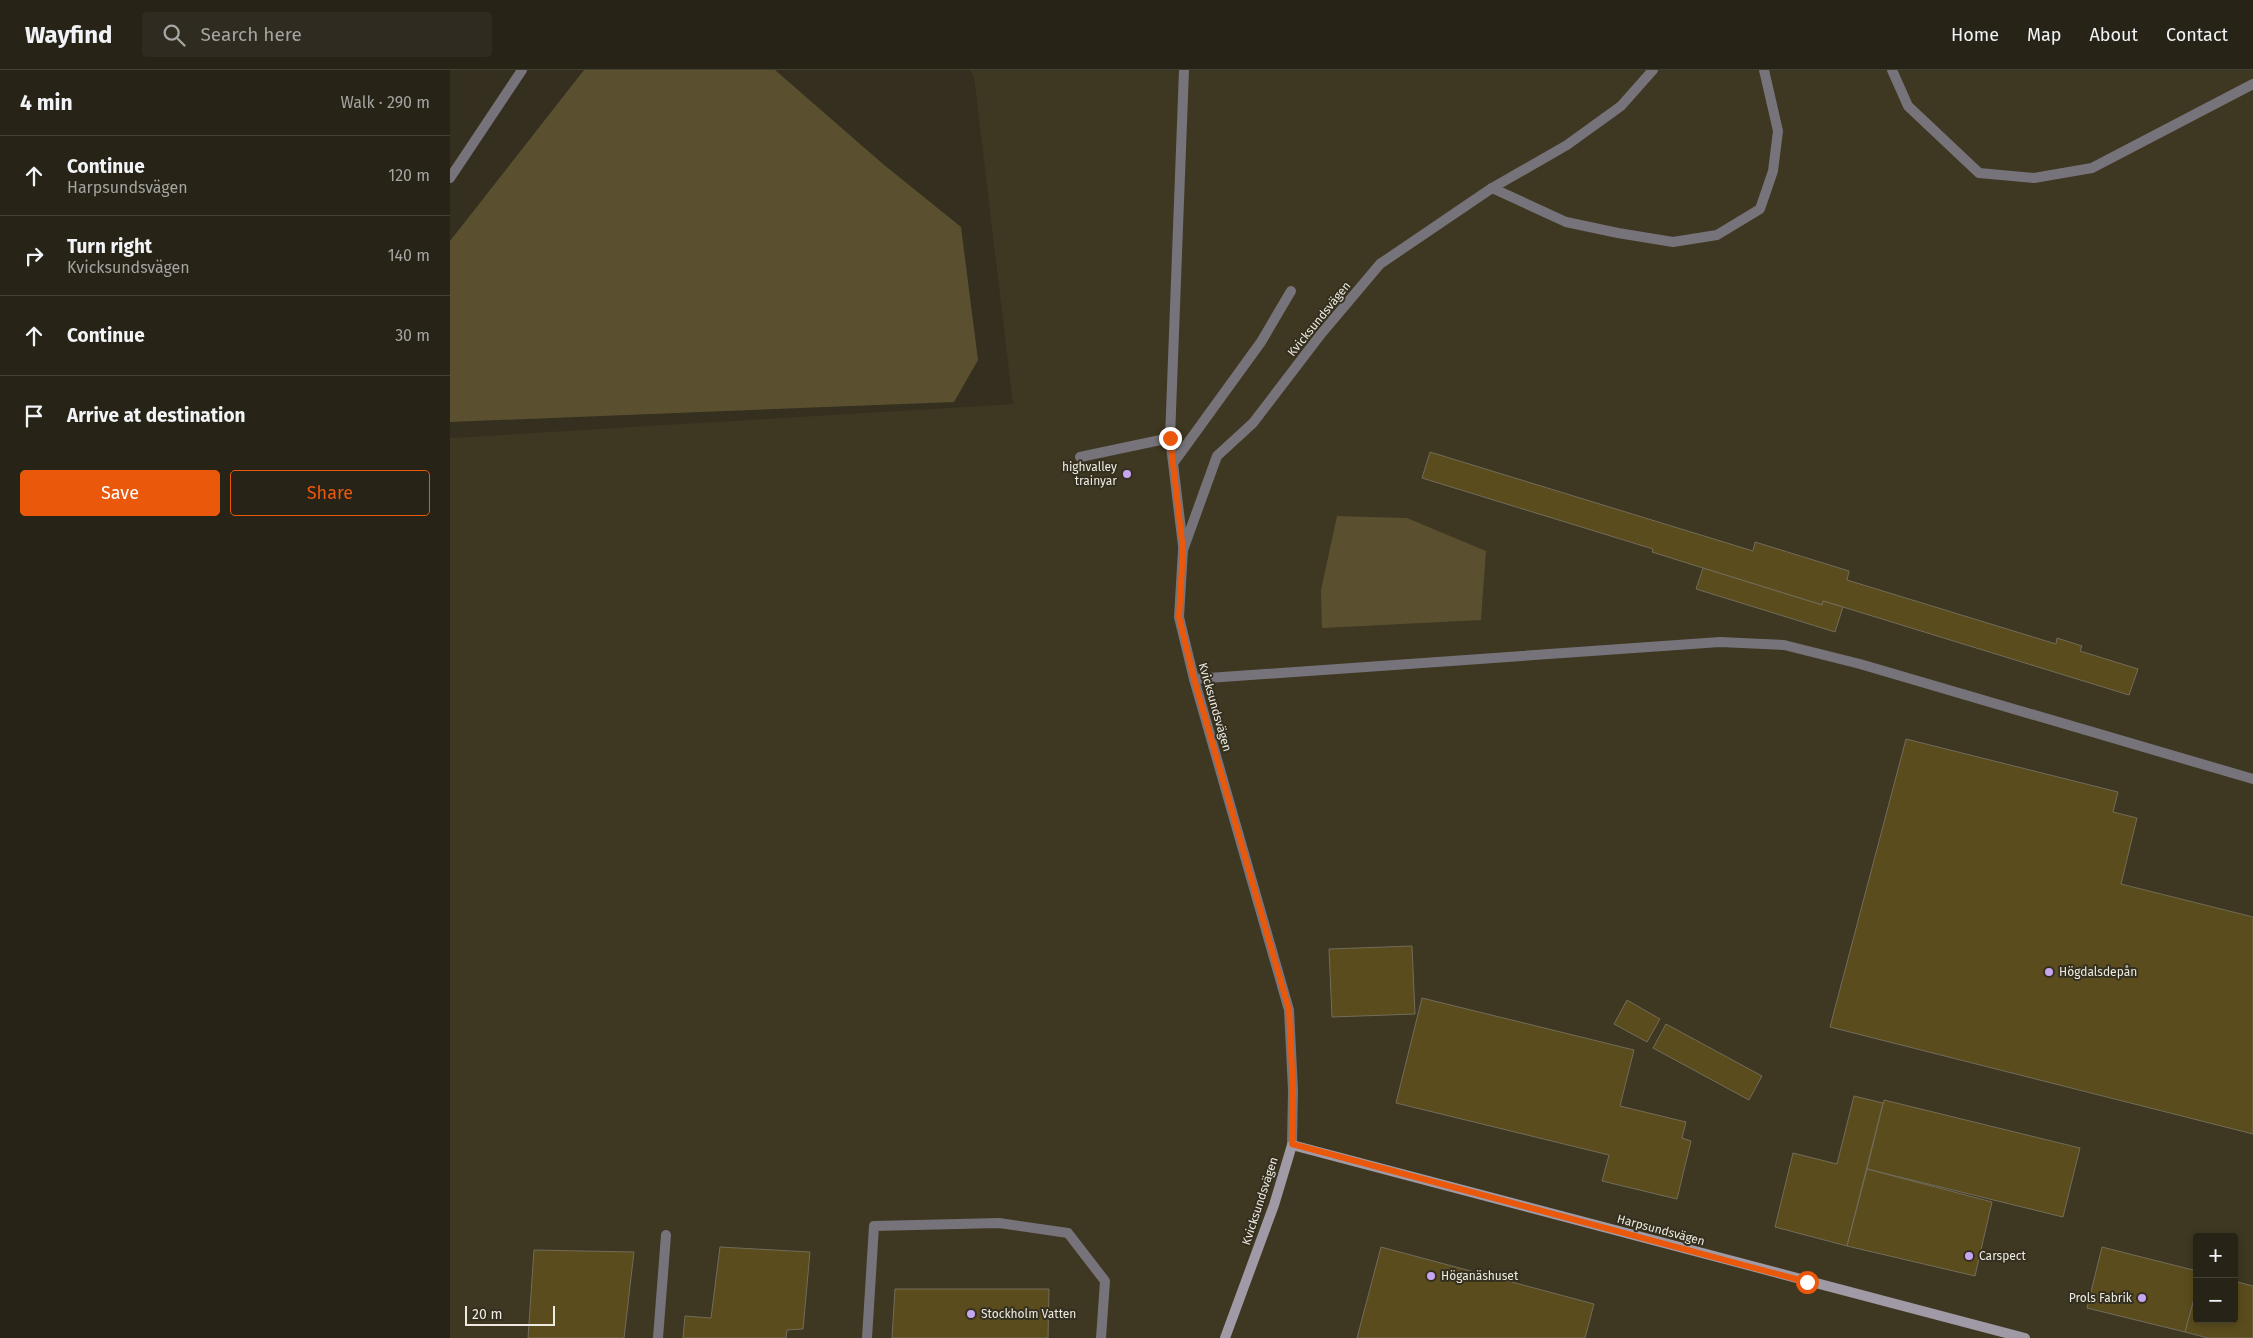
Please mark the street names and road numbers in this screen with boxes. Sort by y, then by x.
street label: Kvicksundsvägen [1285,279,1353,359]
street label: Kvicksundsvägen [1196,661,1234,753]
street label: Kvicksundsvägen [1239,1155,1281,1247]
street label: Harpsundsvägen [1616,1212,1706,1248]

